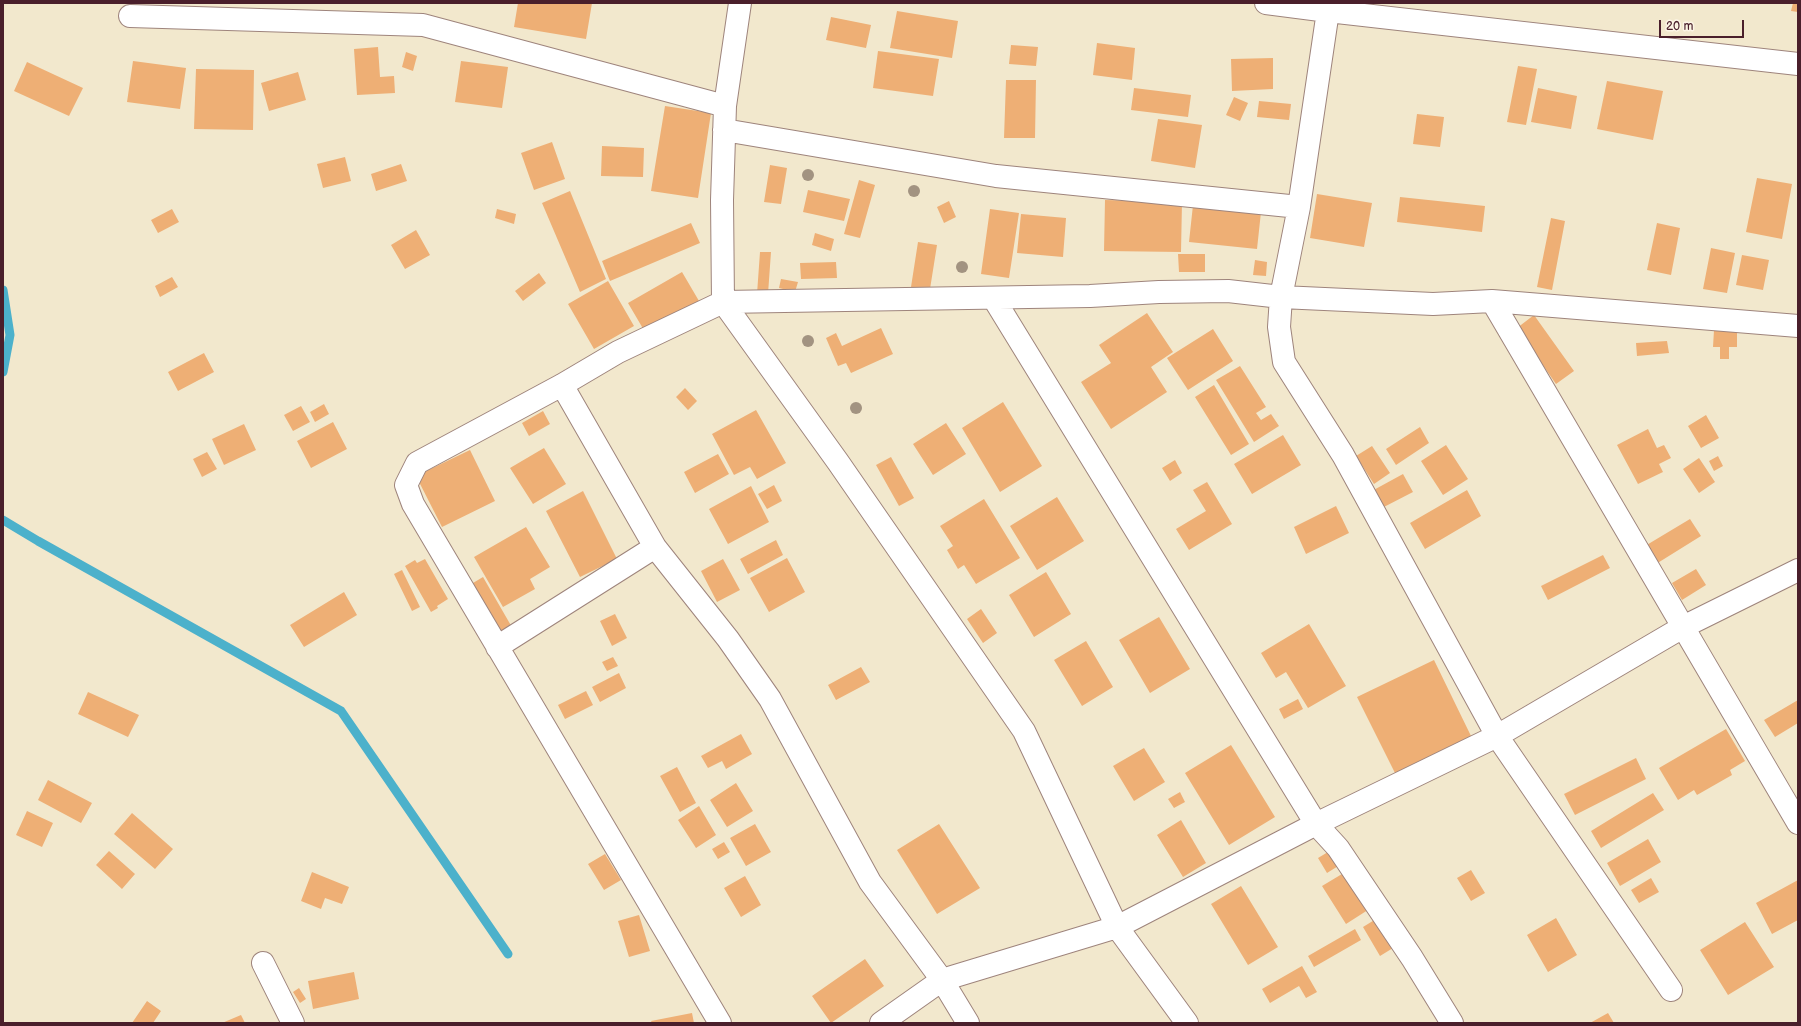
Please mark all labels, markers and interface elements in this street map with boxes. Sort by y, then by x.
scale bar [1661,12,1746,38]
text: 20 m [1666,19,1693,34]

